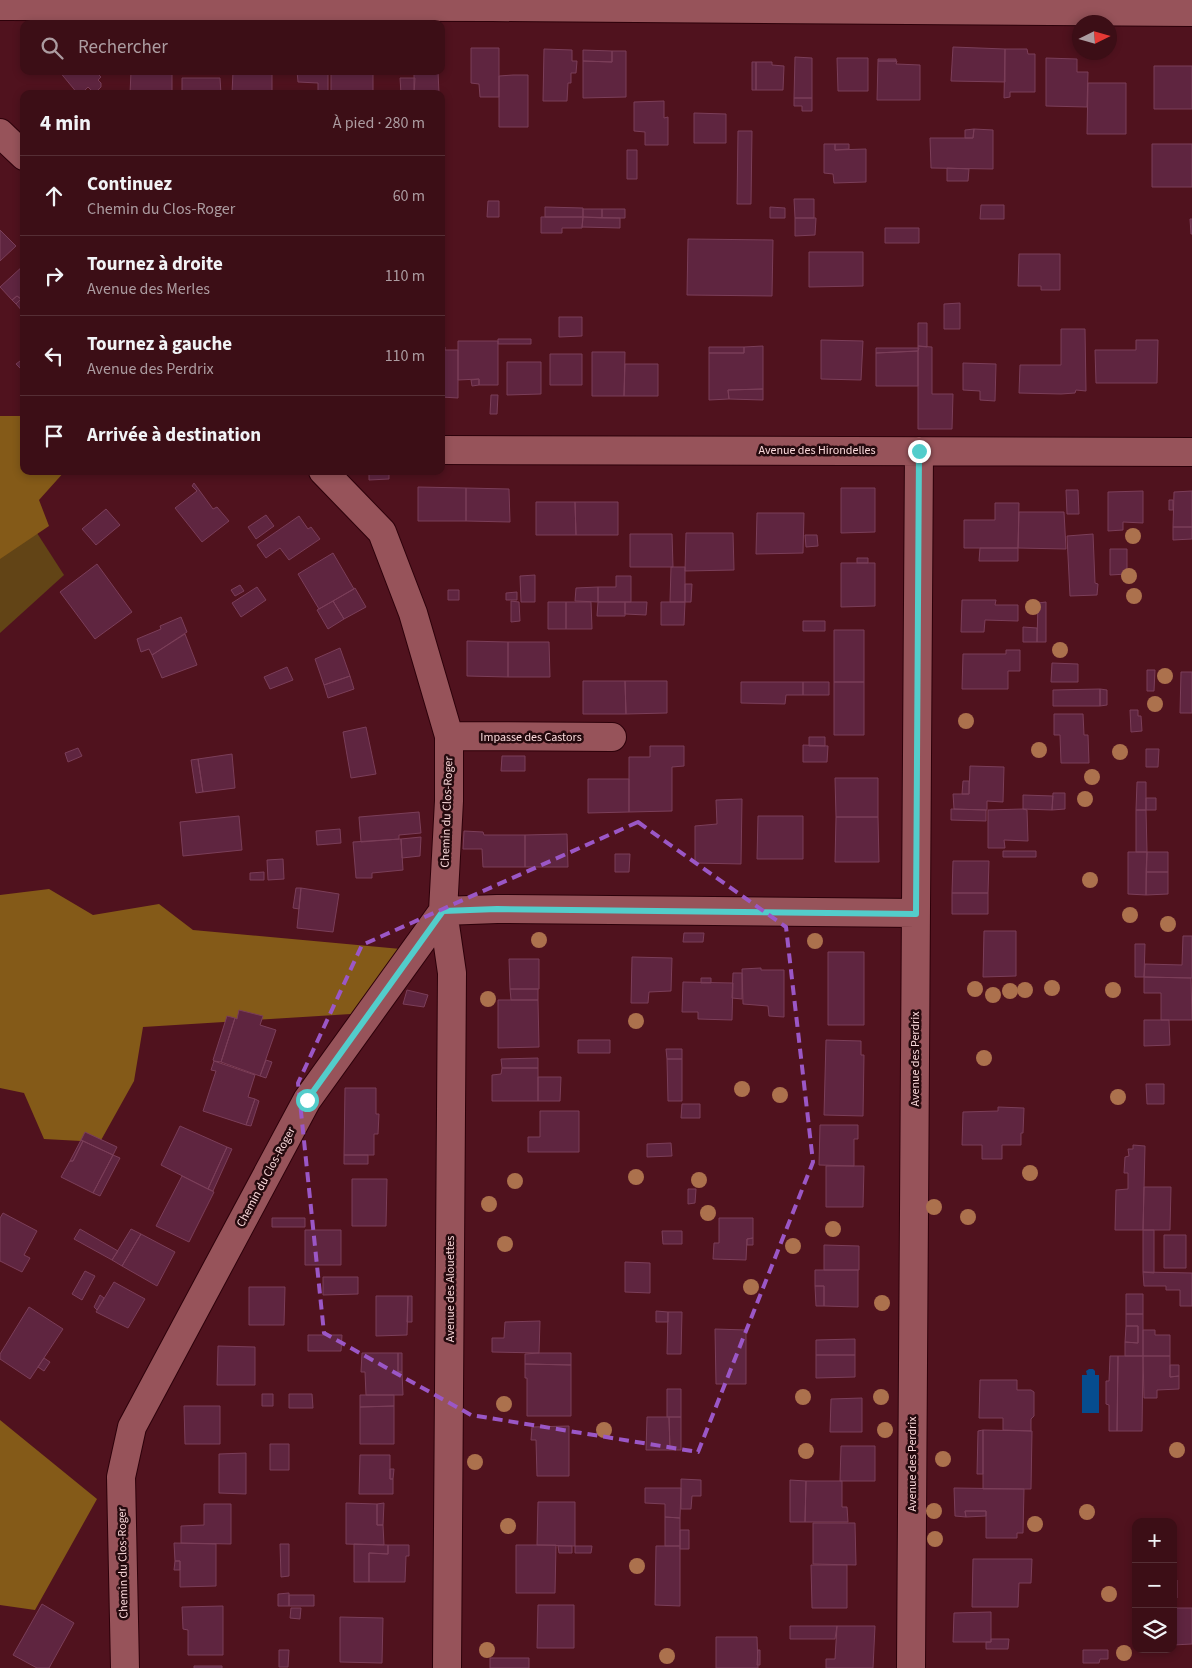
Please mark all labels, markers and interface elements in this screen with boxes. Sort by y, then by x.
north arrow [1072,15,1117,60]
search box [20,20,445,75]
icon: search [38,34,66,62]
text: Rechercher [78,34,168,61]
text: 4 min [40,108,91,138]
text: À pied · 280 m [333,112,425,134]
text: Continuez [87,171,172,198]
icon: ahead [40,182,68,210]
text: 60 m [393,185,425,207]
text: Chemin du Clos-Roger [87,198,235,220]
text: Tournez à droite [87,251,223,278]
icon: right [40,262,68,290]
text: 110 m [385,265,425,287]
text: Avenue des Merles [87,278,210,300]
text: Tournez à gauche [87,331,232,358]
icon: left [40,342,68,370]
text: 110 m [385,345,425,367]
text: Avenue des Perdrix [87,358,214,380]
icon: arrive [40,422,68,450]
text: Arrivée à destination [87,422,261,449]
route end [908,440,931,463]
street label: Avenue des Hirondelles [758,442,876,459]
street label: Impasse des Castors [480,729,582,746]
street label: Chemin du Clos-Roger [437,755,457,868]
street label: Avenue des Perdrix [907,1011,924,1107]
route start [296,1089,319,1112]
street label: Chemin du Clos-Roger [232,1123,300,1230]
street label: Avenue des Alouettes [442,1236,459,1342]
street label: Avenue des Perdrix [904,1416,921,1512]
street label: Chemin du Clos-Roger [114,1506,132,1619]
map controls [1132,1518,1177,1653]
button: + [1132,1518,1177,1563]
button: − [1132,1563,1177,1608]
button: layers [1132,1608,1177,1653]

